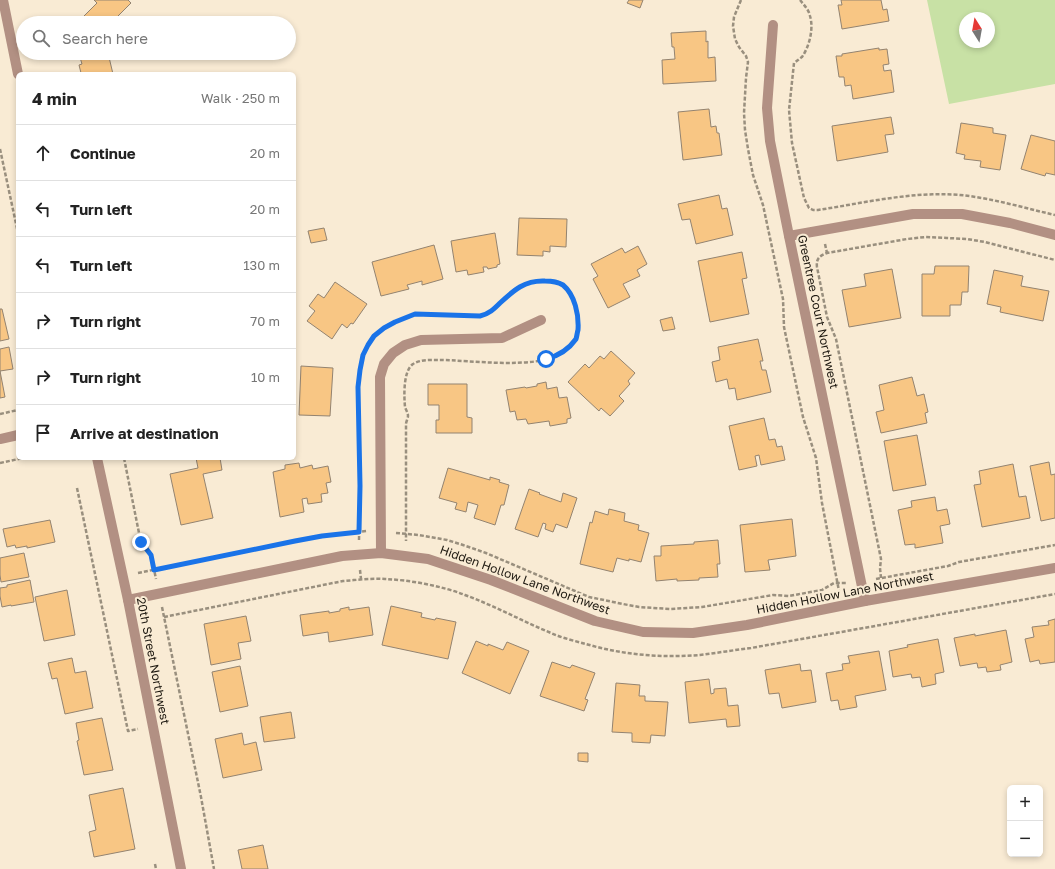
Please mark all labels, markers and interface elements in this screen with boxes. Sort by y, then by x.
north arrow [959,12,995,48]
search box [16,16,296,60]
icon: search [30,27,52,49]
text: Search here [62,29,148,47]
text: 4 min [32,88,77,109]
text: Walk · 250 m [201,90,280,106]
icon: ahead [32,142,54,164]
text: Continue [70,144,136,162]
text: 20 m [250,145,280,161]
icon: left [32,198,54,220]
text: Turn left [70,200,132,218]
text: 20 m [250,201,280,217]
street label: Greentree Court Northwest [795,234,842,390]
icon: left [32,254,54,276]
text: Turn left [70,256,132,274]
text: 130 m [243,257,280,273]
icon: right [32,310,54,332]
text: Turn right [70,312,141,330]
text: 70 m [250,313,280,329]
route start [537,350,555,368]
icon: right [32,366,54,388]
text: Turn right [70,368,141,386]
text: 10 m [251,369,280,385]
icon: arrive [32,422,54,444]
text: Arrive at destination [70,424,219,442]
route end [132,533,150,551]
street label: Hidden Hollow Lane Northwest [438,542,613,617]
street label: Hidden Hollow Lane Northwest [755,568,935,617]
street label: 20th Street Northwest [134,596,173,726]
map controls [1007,785,1043,857]
button: + [1007,785,1043,821]
button: − [1007,821,1043,857]

